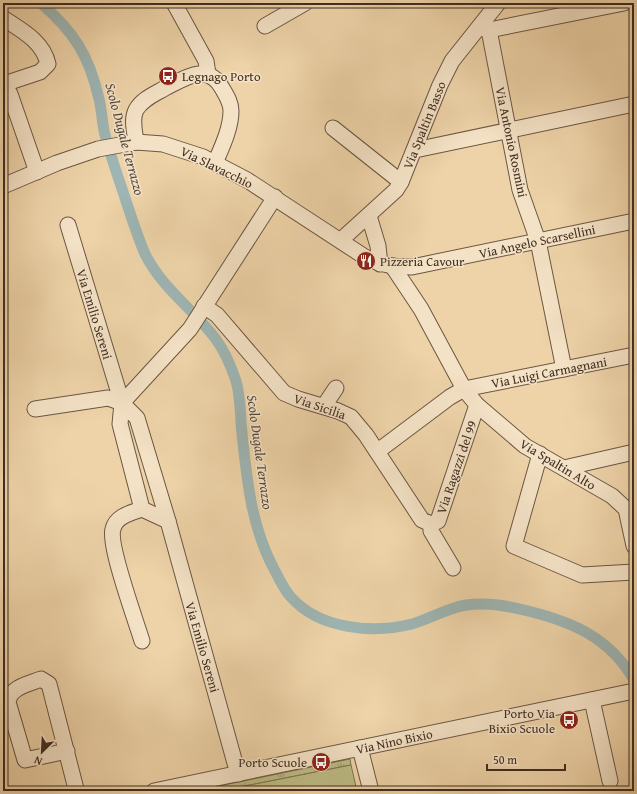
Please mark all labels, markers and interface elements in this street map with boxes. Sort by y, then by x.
bus stop icon: Legnago Porto [157,65,179,87]
place label: Legnago Porto [182,67,261,86]
street label: Via Spaltin Basso [398,78,451,172]
water label: Scolo Dugale Terrazzo [100,81,150,197]
street label: Via Antonio Rosmini [491,85,533,199]
street label: Via Slavacchio [177,142,257,193]
street label: Via Angelo Scarsellini [477,220,598,263]
restaurant icon: Pizzeria Cavour [355,250,377,272]
place label: Pizzeria Cavour [380,252,465,271]
street label: Via Emilio Sereni [72,267,117,362]
street label: Via Luigi Carmagnani [490,352,609,393]
street label: Via Sicilia [291,389,349,425]
water label: Scolo Dugale Terrazzo [242,393,278,511]
street label: Via Ragazzi del 99 [432,418,481,516]
street label: Via Spaltin Alto [516,434,600,495]
street label: Via Emilio Sereni [181,600,225,695]
place label: Porto Via Bixio Scuole [489,704,556,738]
bus stop icon: Porto Via Bixio Scuole [558,709,580,731]
street label: Via Nino Bixio [354,724,435,759]
north arrow [22,732,62,772]
scale bar [487,746,565,772]
bus stop icon: Porto Scuole [310,751,332,773]
text: 50 m [493,751,517,768]
text: N [31,752,45,770]
place label: Porto Scuole [238,753,307,772]

